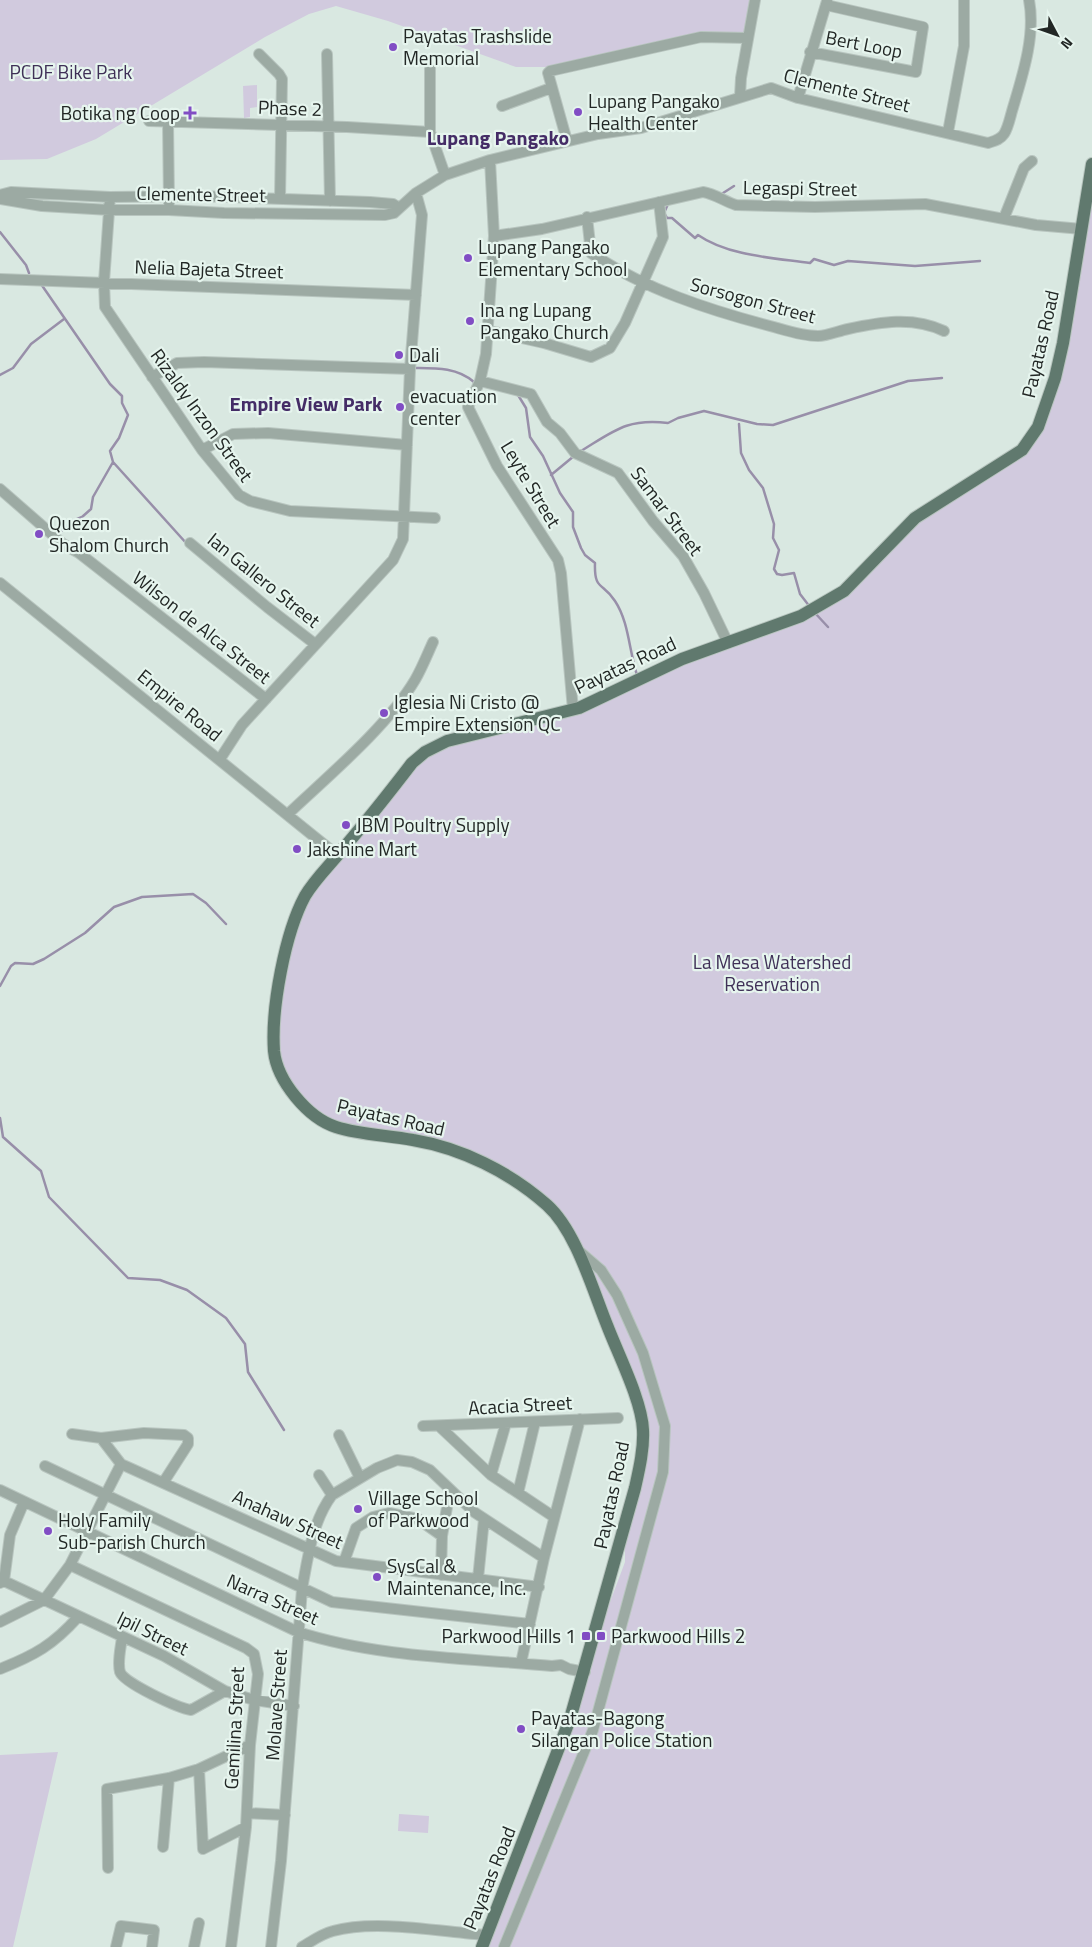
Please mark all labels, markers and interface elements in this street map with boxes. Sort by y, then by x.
north arrow [1032,10,1082,60]
place label: Payatas Trashslide Memorial [403,21,552,72]
street label: Bert Loop [823,22,905,65]
text: N [1056,33,1078,54]
marker: Payatas Trashslide Memorial [387,41,399,53]
park label: PCDF Bike Park [10,57,132,86]
street label: Clemente Street [781,60,914,119]
place label: Lupang Pangako Health Center [588,86,720,137]
street label: Phase 2 [257,92,323,123]
place label: Botika ng Coop [60,98,180,127]
marker: Lupang Pangako Health Center [572,106,584,118]
marker: Botika ng Coop [184,107,196,119]
district label: Lupang Pangako [427,122,569,153]
street label: Legaspi Street [743,172,858,203]
street label: Clemente Street [136,178,266,209]
place label: Lupang Pangako Elementary School [478,232,627,283]
street label: Nelia Bajeta Street [134,251,284,286]
marker: Lupang Pangako Elementary School [462,252,474,264]
street label: Sorsogon Street [687,269,819,330]
street label: Payatas Road [1013,287,1066,400]
place label: Ina ng Lupang Pangako Church [480,295,609,346]
marker: Ina ng Lupang Pangako Church [464,315,476,327]
place label: Dali [409,340,439,369]
street label: Rizaldy Inzon Street [144,342,261,488]
marker: Dali [393,349,405,361]
place label: evacuation center [410,381,497,432]
district label: Empire View Park [230,388,383,419]
marker: evacuation center [394,401,406,413]
street label: Leyte Street [494,435,569,533]
street label: Samar Street [624,460,711,562]
place label: Quezon Shalom Church [49,508,169,559]
street label: Ian Gallero Street [202,525,327,634]
marker: Quezon Shalom Church [33,528,45,540]
street label: Wilson de Alca Street [127,563,278,690]
street label: Payatas Road [569,628,681,701]
street label: Empire Road [132,661,229,748]
place label: Iglesia Ni Cristo @ Empire Extension QC [394,687,561,738]
marker: Iglesia Ni Cristo @ Empire Extension QC [378,707,390,719]
place label: JBM Poultry Supply [356,810,510,839]
marker: JBM Poultry Supply [340,819,352,831]
place label: Jakshine Mart [307,834,417,863]
marker: Jakshine Mart [291,843,303,855]
park label: La Mesa Watershed Reservation [693,947,851,998]
street label: Payatas Road [335,1090,448,1143]
street label: Acacia Street [467,1387,573,1422]
street label: Payatas Road [585,1438,636,1551]
street label: Anahaw Street [228,1481,348,1556]
place label: Village School of Parkwood [368,1483,478,1534]
marker: Village School of Parkwood [352,1503,364,1515]
place label: Holy Family Sub-parish Church [58,1505,206,1556]
marker: Holy Family Sub-parish Church [42,1525,54,1537]
place label: SysCal & Maintenance, Inc. [387,1551,526,1602]
street label: Narra Street [222,1565,324,1632]
marker: SysCal & Maintenance, Inc. [371,1571,383,1583]
street label: Ipil Street [113,1603,194,1662]
place label: Parkwood Hills 1 [442,1621,576,1650]
place label: Parkwood Hills 2 [611,1621,745,1650]
marker: Parkwood Hills 1 [580,1630,592,1642]
marker: Parkwood Hills 2 [595,1630,607,1642]
street label: Molave Street [257,1648,294,1762]
street label: Gemilina Street [216,1666,251,1790]
place label: Payatas-Bagong Silangan Police Station [531,1703,712,1754]
marker: Payatas-Bagong Silangan Police Station [515,1723,527,1735]
street label: Payatas Road [455,1822,522,1934]

